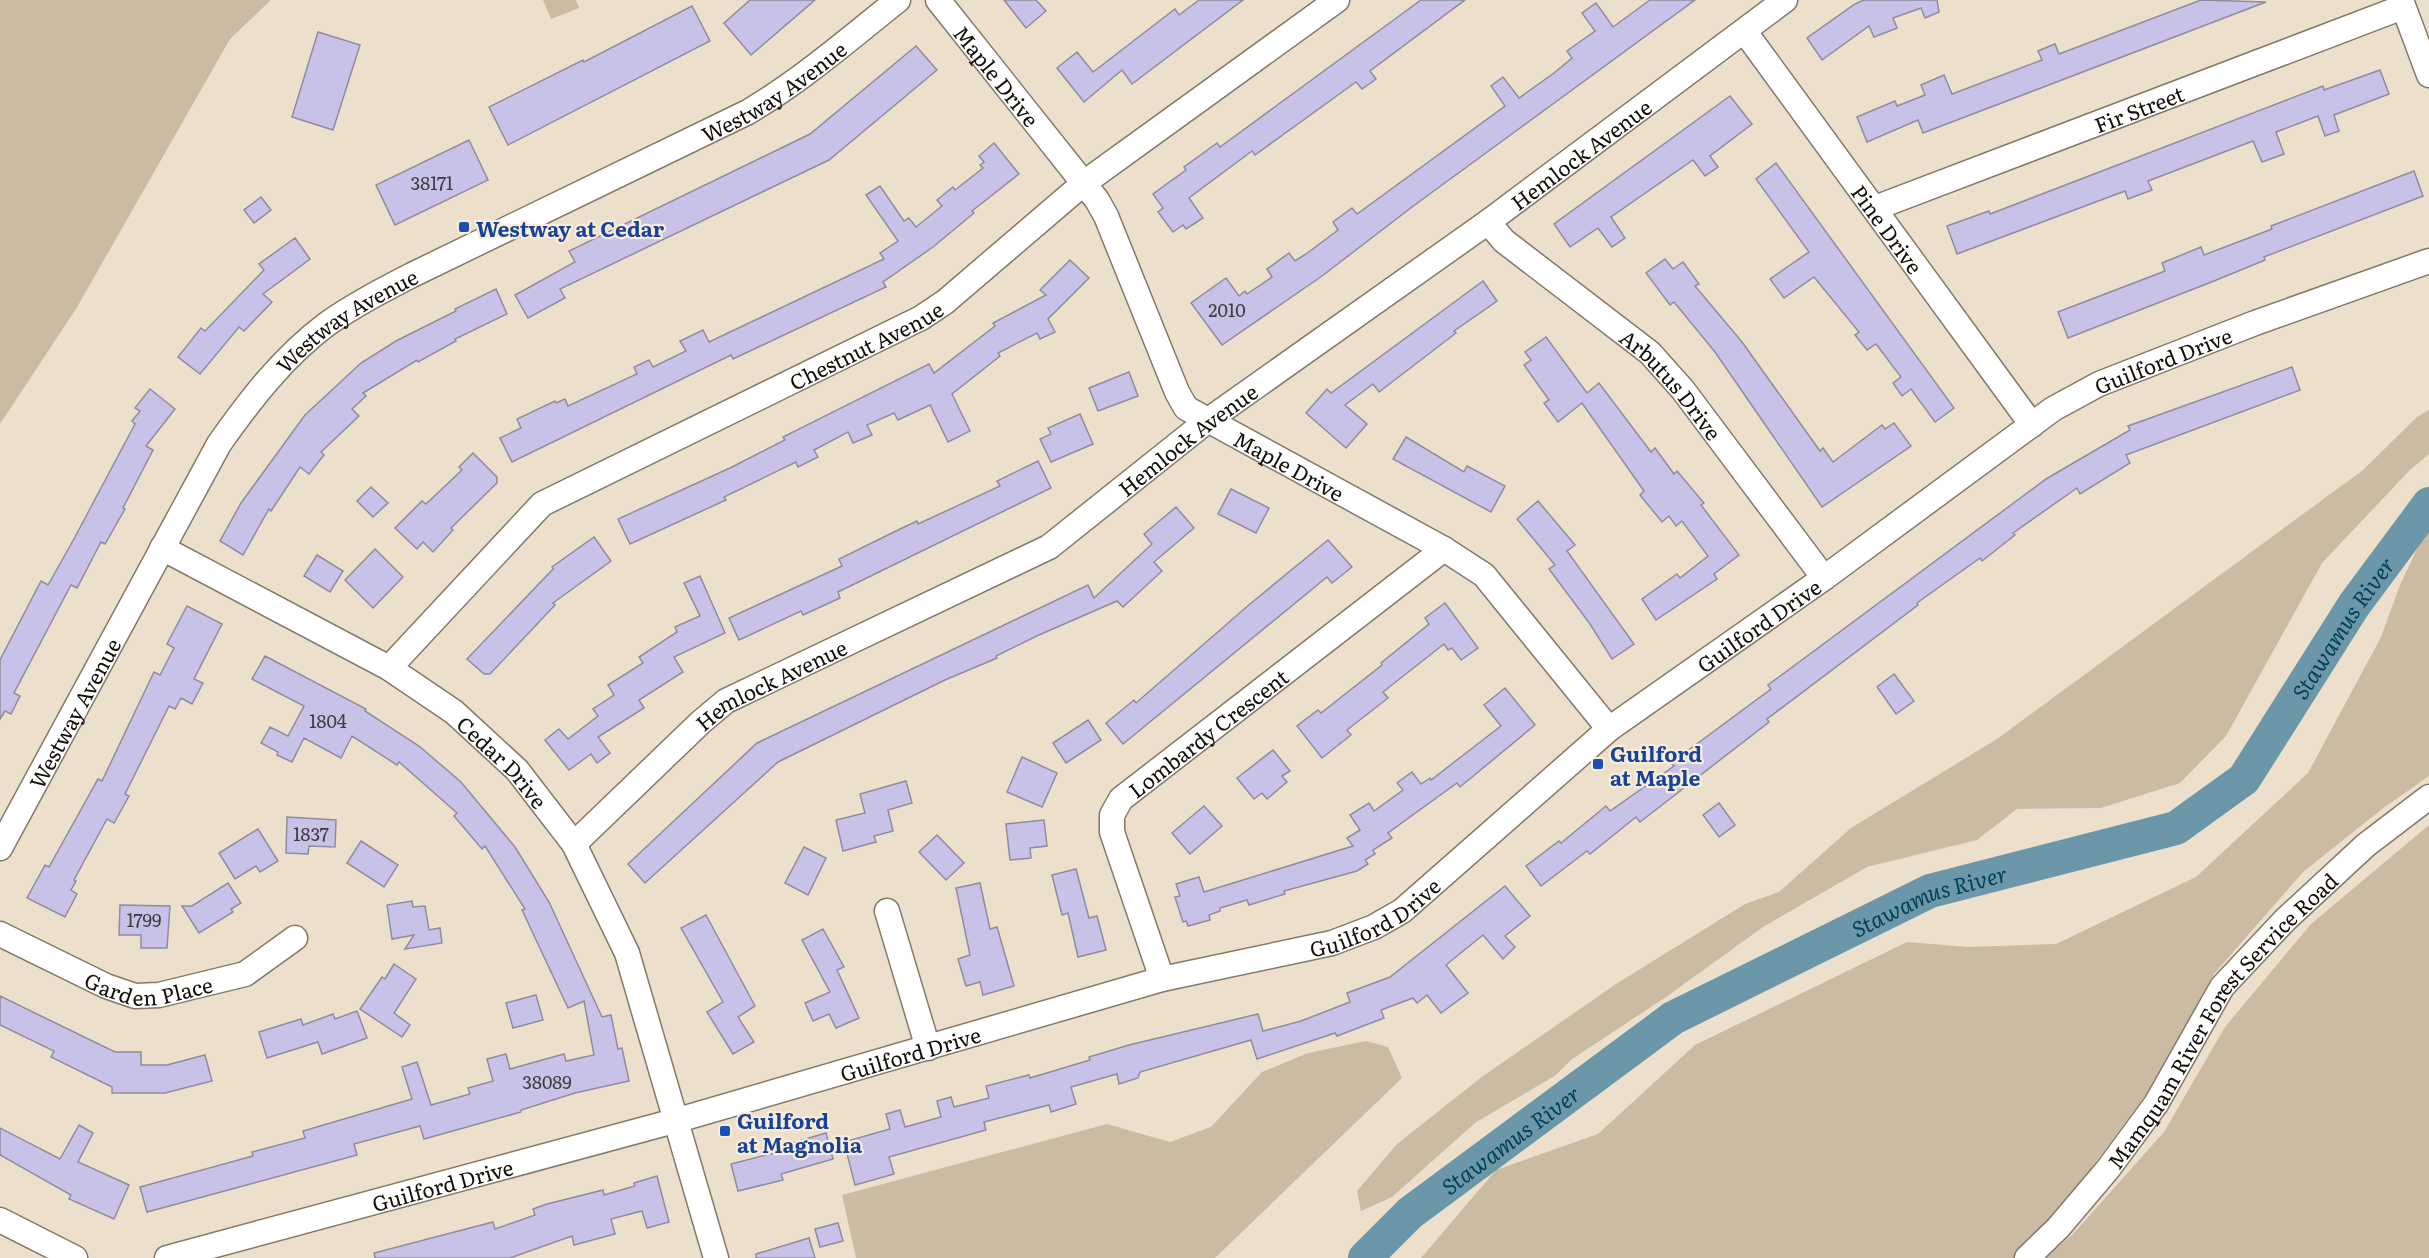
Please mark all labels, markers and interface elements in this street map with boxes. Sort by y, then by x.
street label: Maple Drive [948,18,1048,132]
street label: Westway Avenue [695,32,852,148]
street label: Fir Street [2089,76,2189,139]
street label: Hemlock Avenue [1503,90,1657,216]
house number: 38171 [411,169,453,196]
street label: Pine Drive [1845,177,1931,279]
place label: Westway at Cedar [476,212,665,243]
marker: Westway at Cedar [457,220,471,234]
street label: Westway Avenue [268,259,423,379]
street label: Chestnut Avenue [783,292,949,396]
house number: 2010 [1208,296,1246,323]
street label: Guilford Drive [2089,318,2236,400]
street label: Arbutus Drive [1614,321,1730,446]
street label: Hemlock Avenue [1110,375,1263,502]
street label: Maple Drive [1229,422,1350,507]
water label: Stawamus River [2282,549,2401,705]
street label: Guilford Drive [1690,570,1826,679]
street label: Hemlock Avenue [688,630,852,737]
street label: Westway Avenue [20,632,127,793]
street label: Lombardy Crescent [1121,660,1294,804]
house number: 1804 [309,707,347,734]
street label: Cedar Drive [451,708,556,814]
place label: Guilford at Maple [1610,737,1702,792]
marker: Guilford at Maple [1591,757,1605,771]
house number: 1837 [293,820,329,847]
water label: Stawamus River [1845,855,2010,944]
street label: Mamquam River Forest Service Road [2098,864,2343,1174]
street label: Guilford Drive [1306,869,1446,963]
house number: 1799 [127,906,161,933]
street label: Garden Place [80,963,216,1012]
street label: Guilford Drive [836,1017,984,1088]
house number: 38089 [522,1068,572,1095]
water label: Stawamus River [1434,1076,1586,1201]
place label: Guilford at Magnolia [737,1104,863,1159]
marker: Guilford at Magnolia [718,1124,732,1138]
street label: Guilford Drive [368,1150,516,1218]

